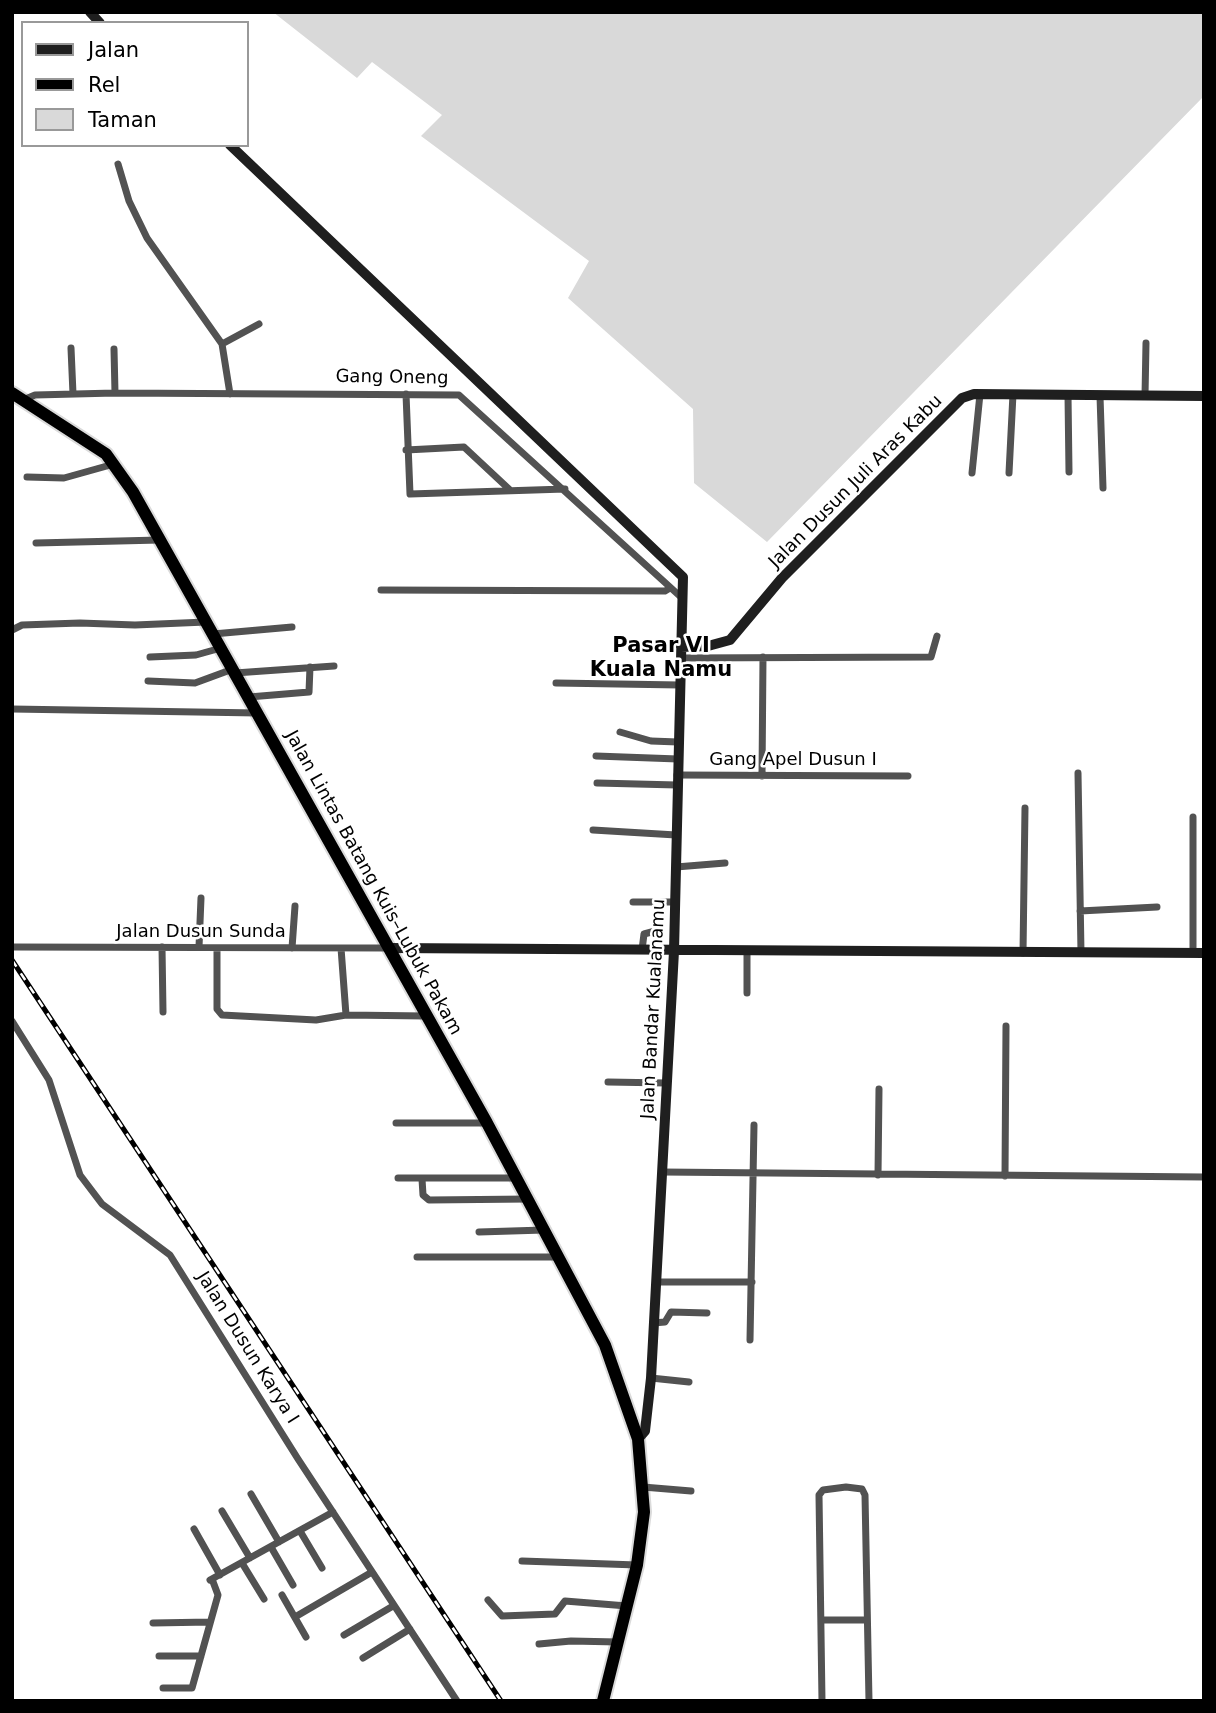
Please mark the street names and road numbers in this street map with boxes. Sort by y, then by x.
street label: Gang Oneng [335,366,449,390]
street label: Jalan Dusun Juli Aras Kabu [765,391,947,573]
street label: Jalan Lintas Batang Kuis–Lubuk Pakam [280,727,466,1039]
street label: Gang Apel Dusun I [709,749,877,771]
street label: Jalan Bandar Kualanamu [637,898,671,1120]
street label: Jalan Dusun Sunda [116,921,286,943]
street label: Jalan Dusun Karya I [191,1268,303,1428]

